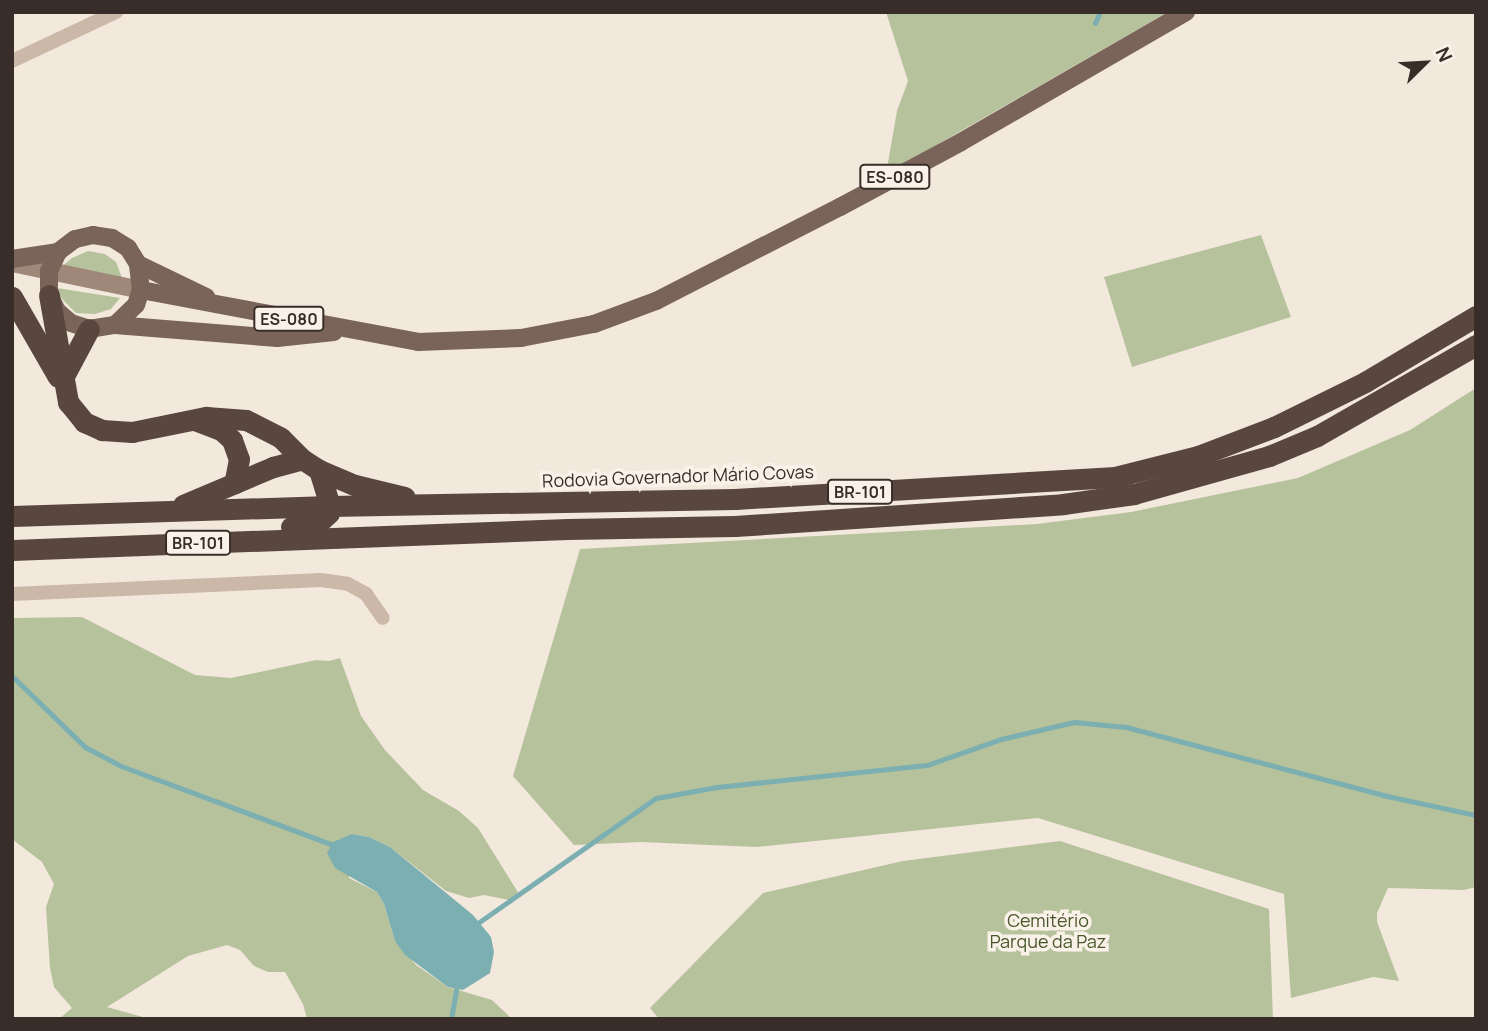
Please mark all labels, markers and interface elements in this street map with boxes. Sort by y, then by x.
north arrow [1390,28,1460,98]
text: N [1430,43,1459,66]
road number: ES-080 [858,164,932,190]
road number: ES-080 [252,306,326,332]
street label: Rodovia Governador Mário Covas [542,460,814,492]
road number: BR-101 [827,480,893,505]
road number: BR-101 [165,530,231,556]
park label: Cemitério Parque da Paz [990,910,1106,953]

